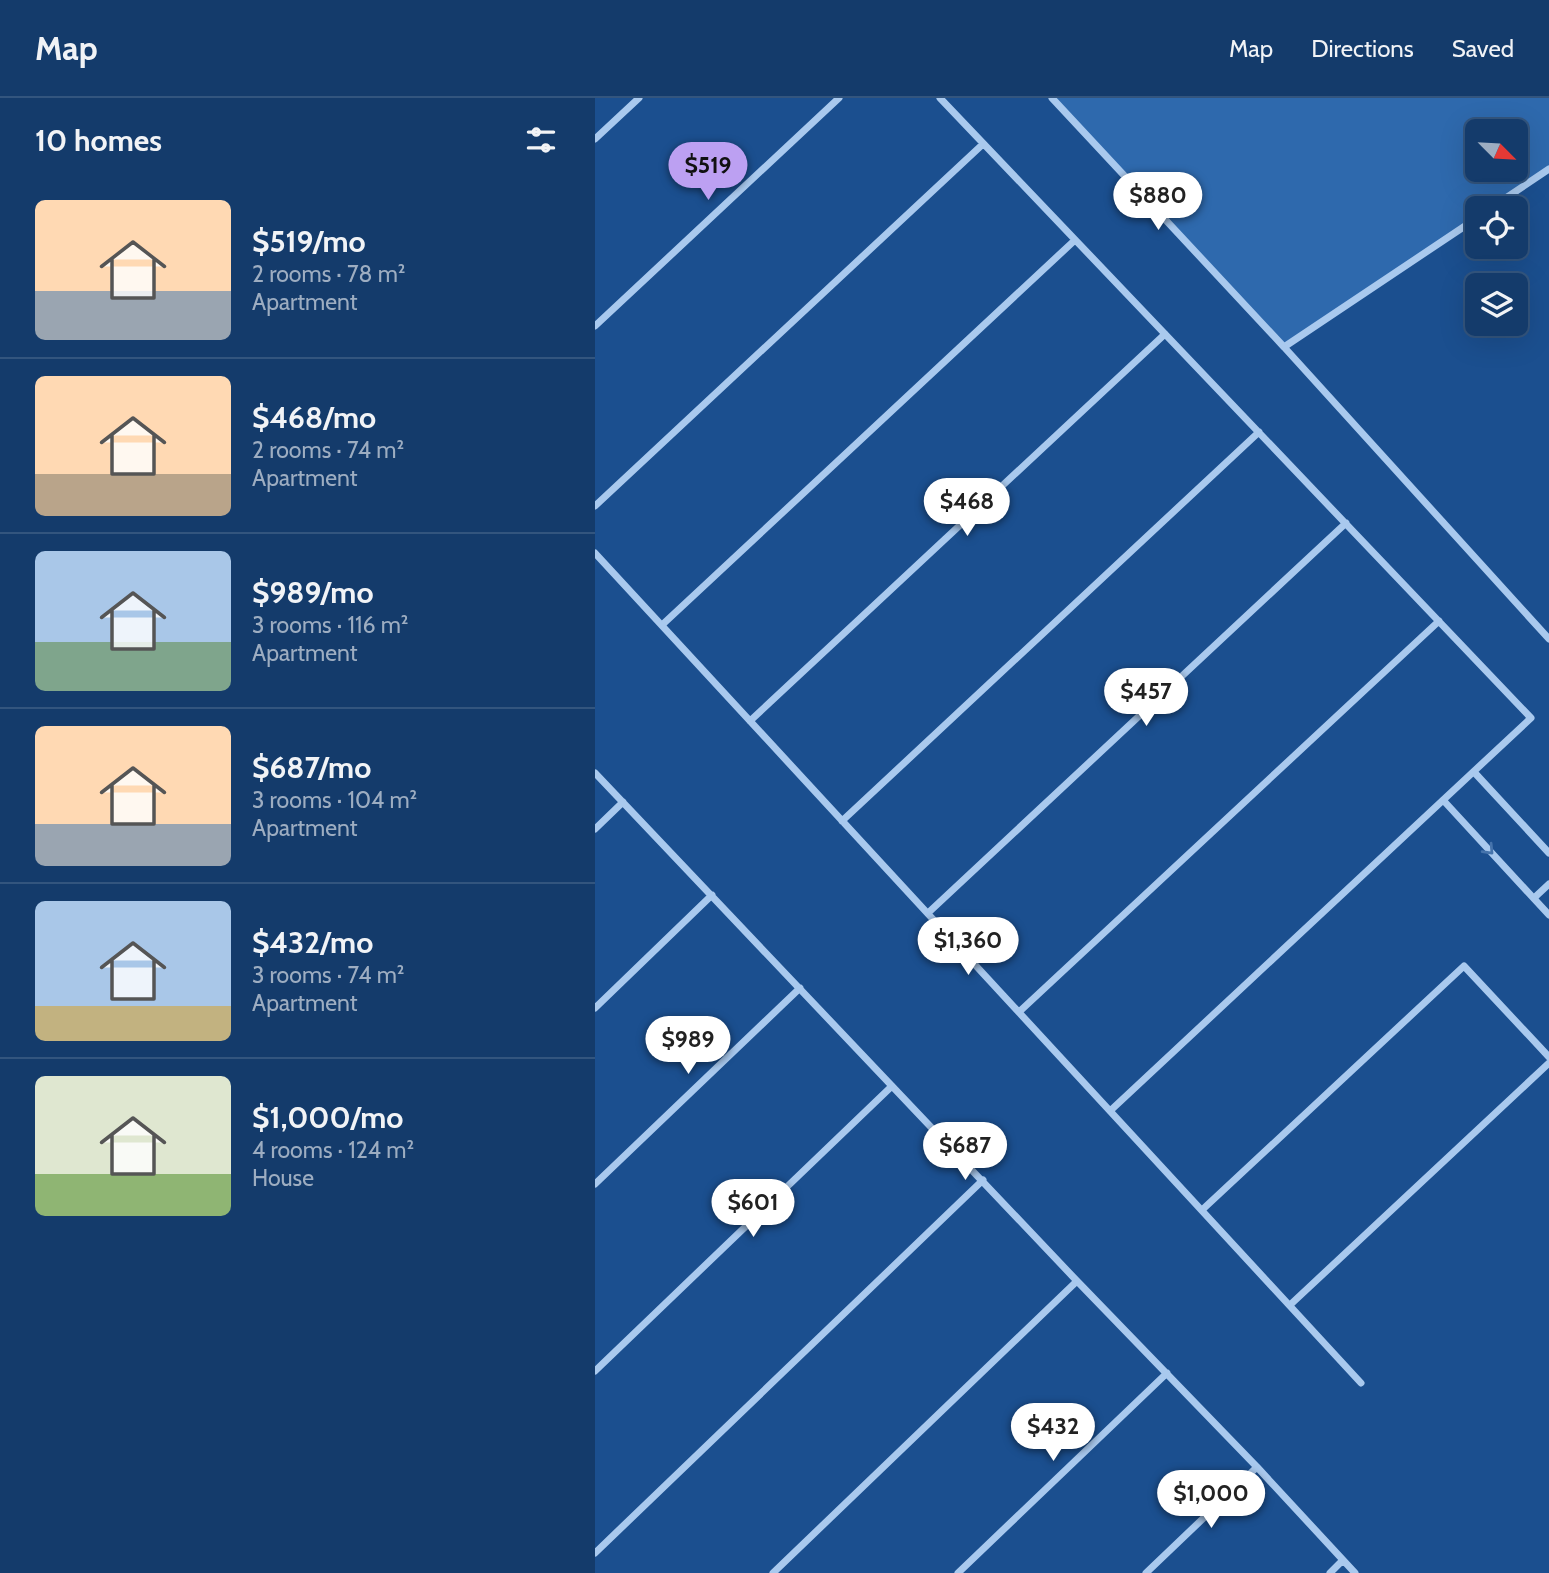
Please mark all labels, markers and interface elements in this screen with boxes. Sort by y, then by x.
text: Map [35,28,98,68]
text: Map [1229,34,1273,63]
text: Directions [1311,34,1414,63]
text: Saved [1452,34,1514,63]
north arrow [1465,119,1528,182]
map controls [1465,119,1528,336]
icon: filters [522,121,560,159]
text: 10 homes [35,122,162,159]
pin: $519 [667,142,749,202]
text: $519 [684,151,732,179]
pin: $880 [1117,172,1199,232]
text: $880 [1129,181,1187,209]
button: locate [1465,196,1528,259]
text: $519/mo [252,223,366,260]
icon: home [91,228,175,312]
text: 2 rooms · 78 m² [252,260,406,288]
button: layers [1465,273,1528,336]
text: Apartment [252,288,357,316]
text: $468/mo [252,399,376,436]
icon: home [91,404,175,488]
text: 2 rooms · 74 m² [252,436,404,464]
text: Apartment [252,464,357,492]
pin: $468 [926,478,1008,538]
text: $468 [940,487,994,515]
text: $989/mo [252,574,374,611]
icon: home [91,579,175,663]
text: 3 rooms · 116 m² [252,611,408,639]
text: Apartment [252,639,357,667]
pin: $457 [1105,668,1187,728]
text: $457 [1120,677,1172,705]
text: $687/mo [252,749,371,786]
icon: home [91,754,175,838]
text: 3 rooms · 104 m² [252,786,417,814]
text: Apartment [252,814,357,842]
one-way arrow [1481,842,1494,855]
pin: $1,360 [911,918,1025,977]
text: $432/mo [252,924,373,961]
text: $1,360 [934,926,1002,954]
icon: home [91,929,175,1013]
text: 3 rooms · 74 m² [252,961,404,989]
text: Apartment [252,989,357,1017]
pin: $989 [647,1016,729,1076]
text: $989 [661,1025,715,1053]
text: $1,000/mo [252,1099,403,1136]
icon: home [91,1104,175,1188]
pin: $687 [924,1122,1006,1182]
text: $687 [939,1131,991,1159]
text: 4 rooms · 124 m² [252,1136,414,1164]
text: House [252,1164,314,1192]
pin: $601 [712,1180,794,1239]
text: $601 [728,1188,779,1216]
pin: $432 [1012,1404,1094,1463]
text: $432 [1027,1412,1079,1440]
pin: $1,000 [1154,1470,1268,1530]
text: $1,000 [1173,1479,1249,1507]

